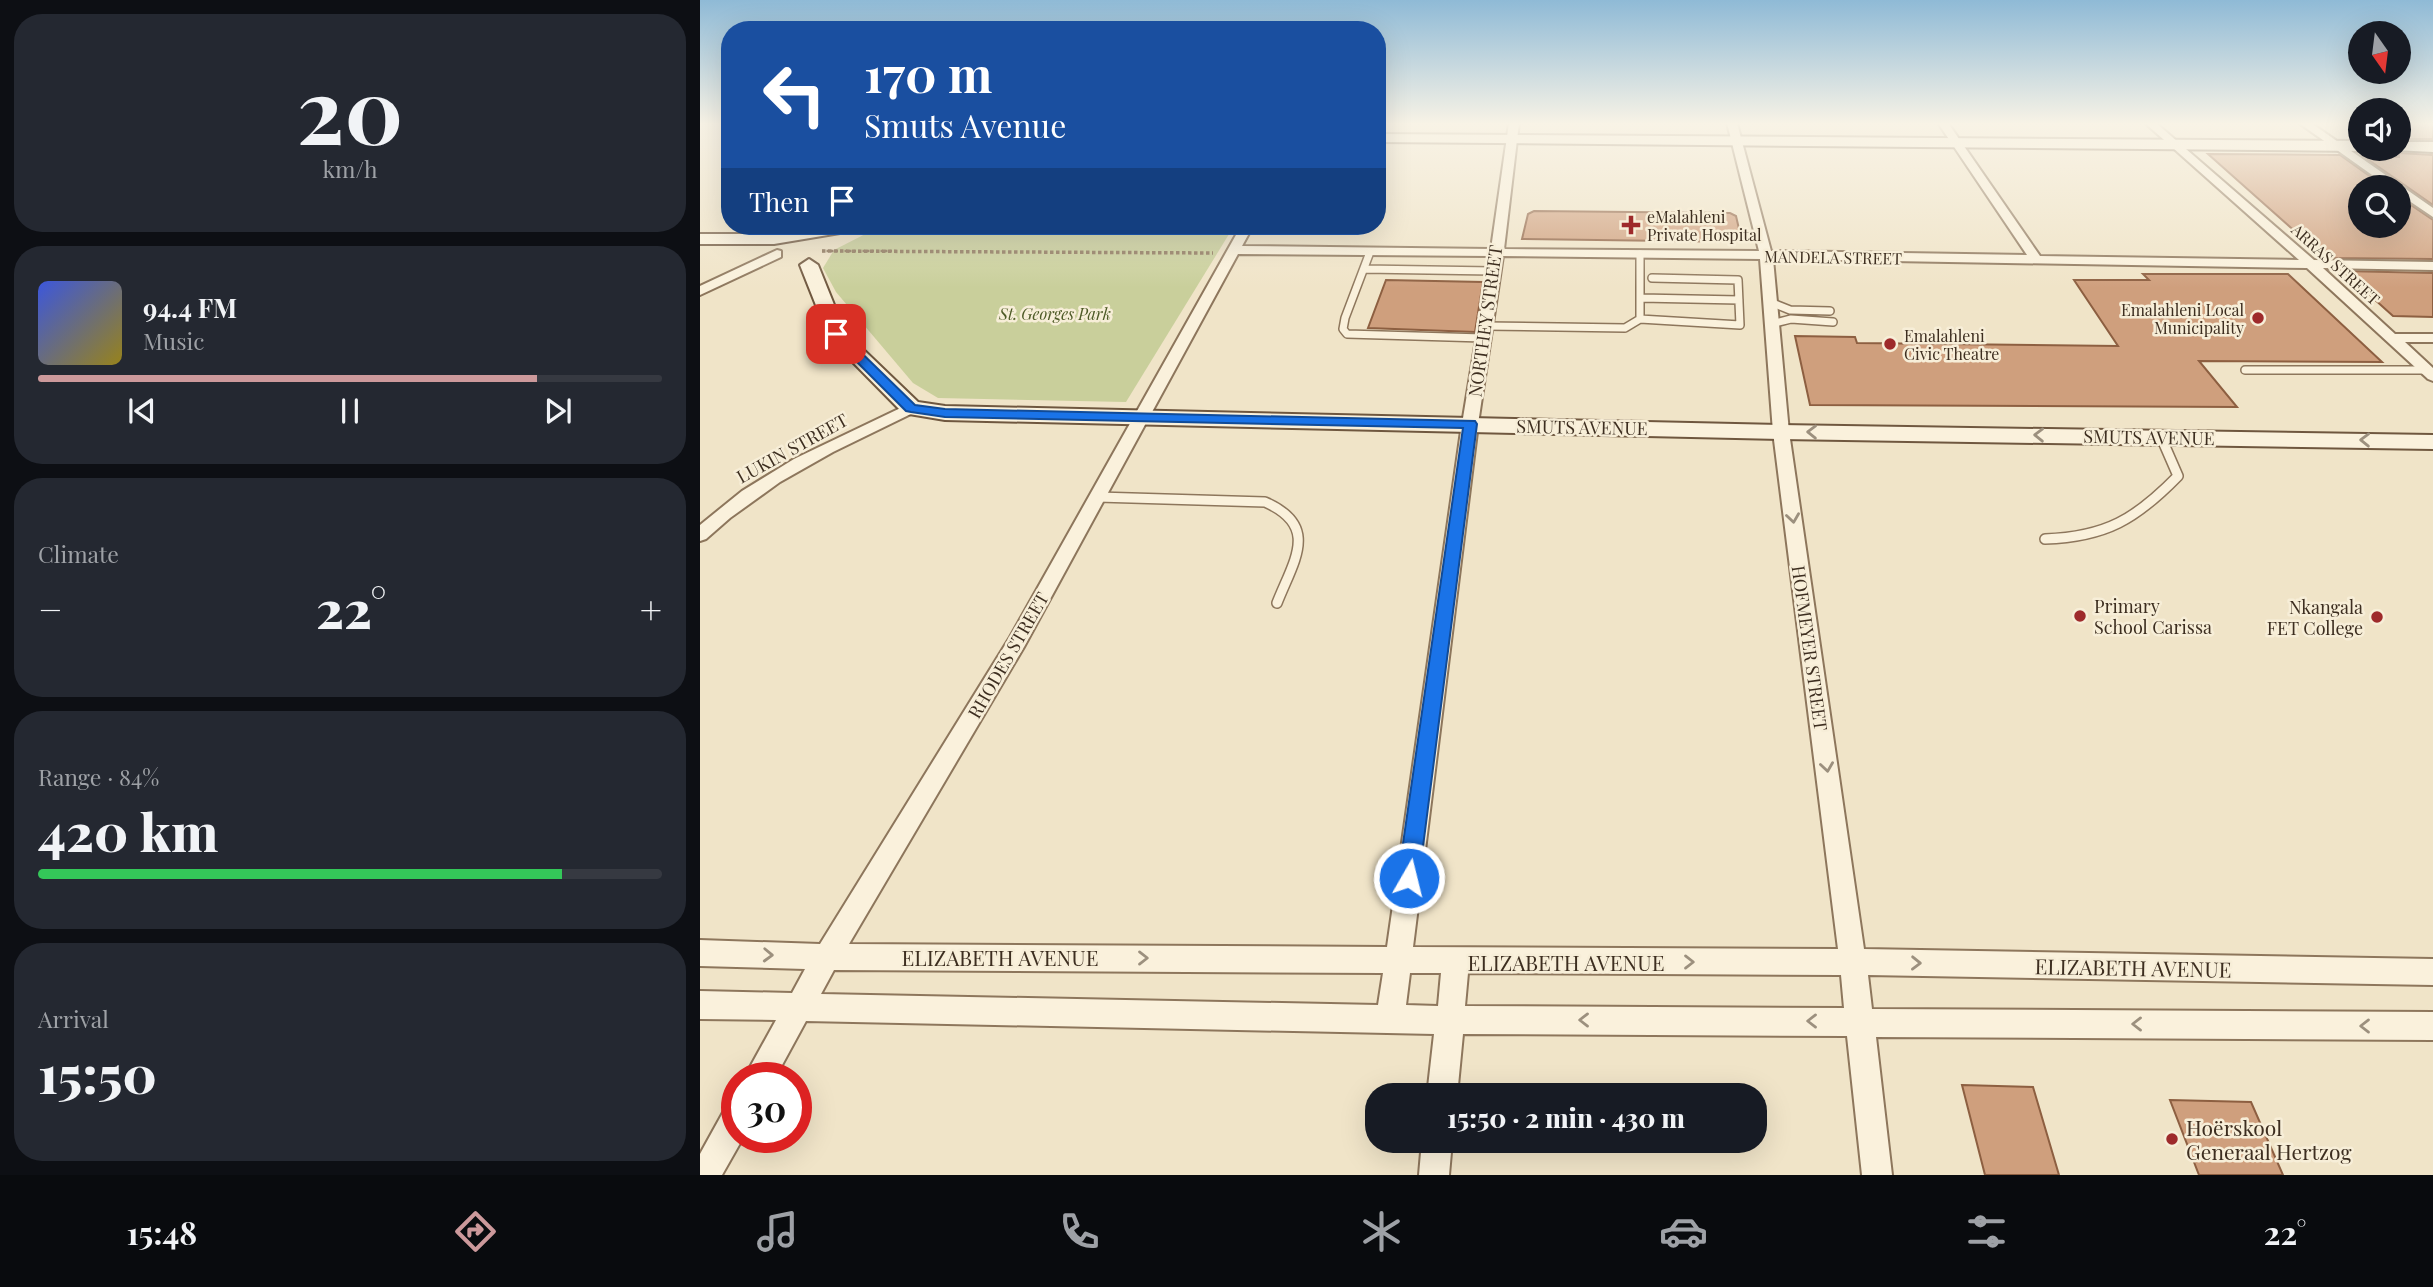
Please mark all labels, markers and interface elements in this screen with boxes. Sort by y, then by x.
north arrow [2348,21,2412,84]
map controls [2348,21,2411,238]
text: 170 m [864,40,992,105]
text: 20 [297,47,403,168]
icon: left [749,49,840,140]
button: sound [2348,98,2411,161]
text: Smuts Avenue [864,103,1066,146]
text: km/h [322,153,378,184]
button: search [2348,175,2411,238]
icon: arrive [823,182,861,220]
text: Then [749,184,809,219]
place label: eMalahleni Private Hospital [1647,206,1762,245]
marker: eMalahleni Private Hospital [1621,215,1641,235]
street label: ARRAS STREET [2287,218,2385,309]
street label: NORTHEY STREET [1462,243,1508,399]
street label: MANDELA STREET [1764,245,1902,269]
text: 94.4 FM [143,290,237,325]
place label: Emalahleni Local Municipality [2121,299,2244,338]
park label: St. Georges Park [998,303,1111,324]
pin [806,304,866,364]
marker: Emalahleni Local Municipality [2250,310,2266,326]
icon: arrive [817,315,855,353]
text: Music [143,325,204,356]
place label: Emalahleni Civic Theatre [1904,325,1999,364]
marker: Emalahleni Civic Theatre [1882,336,1898,352]
icon: previous [123,392,161,430]
icon: pause [331,392,369,430]
icon: next [539,392,577,430]
street label: LUKIN STREET [732,408,852,488]
street label: SMUTS AVENUE [1516,414,1648,440]
one-way arrow [1806,424,1817,440]
street label: SMUTS AVENUE [2083,424,2215,450]
one-way arrow [2034,427,2044,443]
one-way arrow [2359,433,2370,448]
one-way arrow [1785,512,1800,523]
text: Climate [38,538,119,569]
street label: HOFMEYER STREET [1787,564,1833,732]
text: 22° [316,573,386,642]
text: − [38,583,63,634]
text: + [640,583,662,634]
street label: RHODES STREET [962,587,1054,723]
place label: Primary School Carissa [2094,594,2212,639]
place label: Nkangala FET College [2267,595,2363,640]
marker: Primary School Carissa [2072,608,2088,624]
marker: Nkangala FET College [2369,609,2385,625]
text: Range · 84% [38,761,159,792]
one-way arrow [1819,761,1834,773]
text: 420 km [38,796,218,865]
position arrow [1372,841,1446,915]
street label: ELIZABETH AVENUE [902,943,1098,971]
one-way arrow [763,948,774,963]
street label: ELIZABETH AVENUE [1468,948,1664,976]
one-way arrow [1138,950,1148,966]
street label: ELIZABETH AVENUE [2034,951,2232,983]
one-way arrow [1684,954,1694,970]
one-way arrow [1911,955,1922,971]
text: Arrival [38,1003,109,1034]
one-way arrow [1579,1012,1589,1028]
one-way arrow [1806,1013,1817,1029]
one-way arrow [2132,1016,2142,1032]
one-way arrow [2359,1018,2370,1034]
text: 15:50 [38,1038,157,1107]
speed limit sign: 30 [721,1062,812,1153]
text: 15:50 · 2 min · 430 m [1447,1100,1685,1135]
place label: Hoërskool Generaal Hertzog [2186,1113,2352,1165]
marker: Hoërskool Generaal Hertzog [2164,1131,2180,1147]
icon: directions [451,1207,500,1256]
icon: music [753,1207,802,1256]
icon: phone [1055,1207,1104,1256]
icon: climate [1357,1207,1406,1256]
icon: car [1659,1207,1708,1256]
icon: filters [1962,1207,2011,1256]
text: 15:48 [127,1210,197,1253]
text: 22° [2264,1210,2306,1253]

